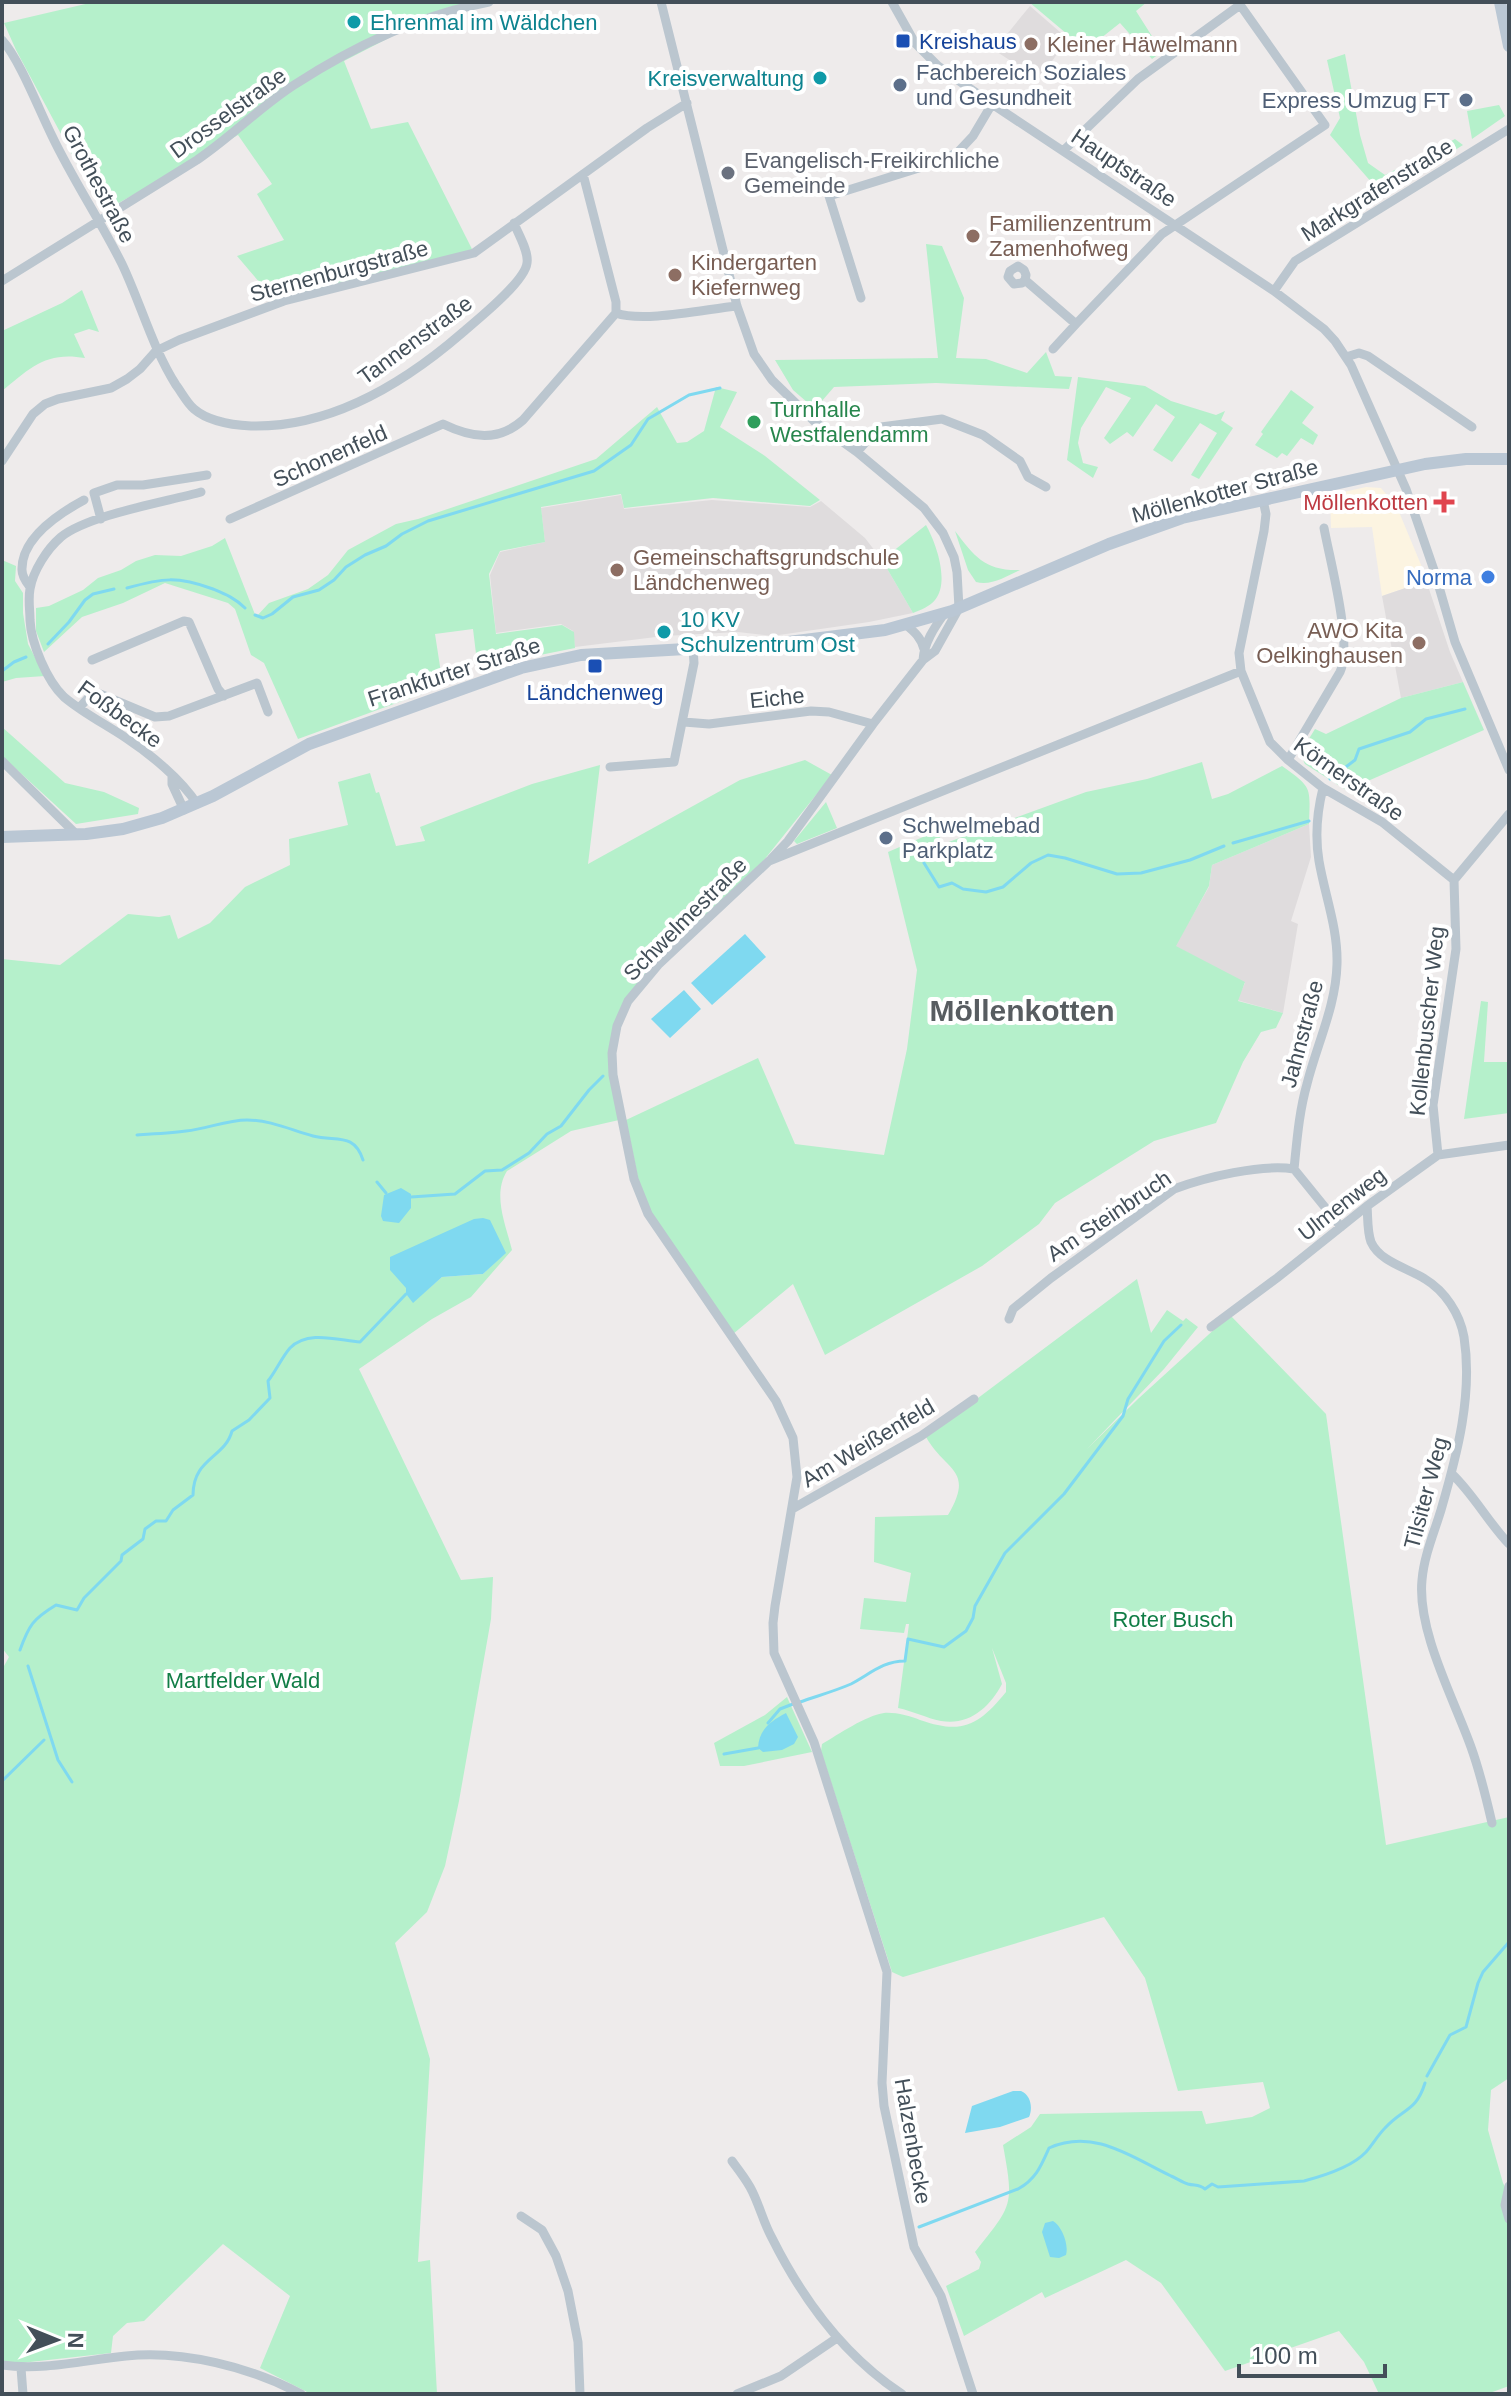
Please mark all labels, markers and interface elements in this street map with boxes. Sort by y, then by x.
place label: Ehrenmal im Wäldchen [370,10,597,35]
marker: Ehrenmal im Wäldchen [345,13,363,31]
place label: Kreishaus [919,29,1017,54]
marker: Kreishaus [894,32,912,50]
place label: Kleiner Häwelmann [1047,32,1238,57]
marker: Kleiner Häwelmann [1022,35,1040,53]
place label: Fachbereich Soziales und Gesundheit [916,60,1126,110]
street label: Drosselstraße [165,63,291,163]
place label: Kreisverwaltung [647,66,804,91]
marker: Kreisverwaltung [811,69,829,87]
marker: Fachbereich Soziales und Gesundheit [891,76,909,94]
place label: Express Umzug FT [1262,88,1450,113]
marker: Express Umzug FT [1457,91,1475,109]
street label: Grothestraße [58,121,140,247]
street label: Hauptstraße [1067,124,1181,212]
street label: Markgrafenstraße [1297,133,1457,247]
place label: Evangelisch-Freikirchliche Gemeinde [744,148,1000,198]
marker: Evangelisch-Freikirchliche Gemeinde [719,164,737,182]
place label: Familienzentrum Zamenhofweg [989,211,1152,261]
marker: Familienzentrum Zamenhofweg [964,227,982,245]
street label: Sternenburgstraße [247,235,431,307]
place label: Kindergarten Kiefernweg [691,250,817,300]
marker: Kindergarten Kiefernweg [666,266,684,284]
street label: Tannenstraße [353,290,477,390]
place label: Turnhalle Westfalendamm [770,397,929,447]
marker: Turnhalle Westfalendamm [745,413,763,431]
street label: Schonenfeld [269,420,391,492]
street label: Möllenkotter Straße [1129,454,1321,528]
place label: Möllenkotten [1303,490,1428,515]
marker: Möllenkotten [1435,493,1453,511]
place label: Gemeinschaftsgrundschule Ländchenweg [633,545,900,595]
marker: Gemeinschaftsgrundschule Ländchenweg [608,561,626,579]
place label: Norma [1406,565,1473,590]
marker: Norma [1479,568,1497,586]
place label: 10 KV Schulzentrum Ost [680,607,855,657]
place label: AWO Kita Oelkinghausen [1256,618,1404,668]
marker: 10 KV Schulzentrum Ost [655,623,673,641]
street label: Frankfurter Straße [365,632,543,712]
marker: AWO Kita Oelkinghausen [1410,634,1428,652]
marker: Ländchenweg [586,657,604,675]
street label: Foßbecke [73,675,167,753]
place label: Ländchenweg [526,680,664,705]
street label: Eiche [748,683,806,713]
street label: Körnerstraße [1289,732,1409,826]
place label: Schwelmebad Parkplatz [902,813,1040,863]
marker: Schwelmebad Parkplatz [877,829,895,847]
street label: Schwelmestraße [618,852,752,986]
street label: Kollenbuscher Weg [1405,925,1449,1117]
street label: Jahnstraße [1276,978,1328,1090]
district label: Möllenkotten [930,994,1115,1027]
street label: Ulmenweg [1293,1162,1391,1246]
street label: Am Steinbruch [1042,1165,1176,1267]
street label: Am Weißenfeld [797,1394,939,1492]
street label: Tilsiter Weg [1399,1434,1453,1552]
park label: Roter Busch [1112,1607,1234,1632]
park label: Martfelder Wald [166,1668,320,1693]
street label: Halzenbecke [890,2076,936,2206]
north arrow [16,2300,96,2380]
scale bar [1239,2328,1385,2378]
text: N [63,2332,88,2349]
text: 100 m [1251,2342,1318,2369]

